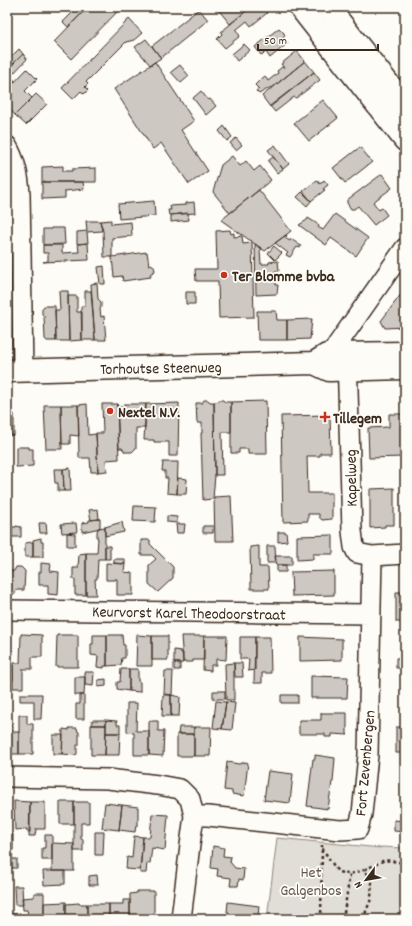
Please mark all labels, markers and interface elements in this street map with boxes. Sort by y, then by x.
scale bar [258,26,378,52]
text: 50 m [264,33,287,50]
place label: Ter Blomme bvba [232,266,336,289]
marker: Ter Blomme bvba [219,270,229,280]
street label: Torhoutse Steenweg [100,357,222,382]
place label: Nextel N.V. [118,402,181,425]
marker: Nextel N.V. [105,406,115,416]
place label: Tillegem [333,408,382,431]
marker: Tillegem [320,412,330,422]
street label: Kapelweg [340,449,364,507]
street label: Keurvorst Karel Theodoorstraat [92,601,286,628]
street label: Fort Zevenbergen [350,709,383,817]
north arrow [346,860,386,900]
park label: Het Galgenbos [280,862,342,903]
text: N [351,877,367,891]

